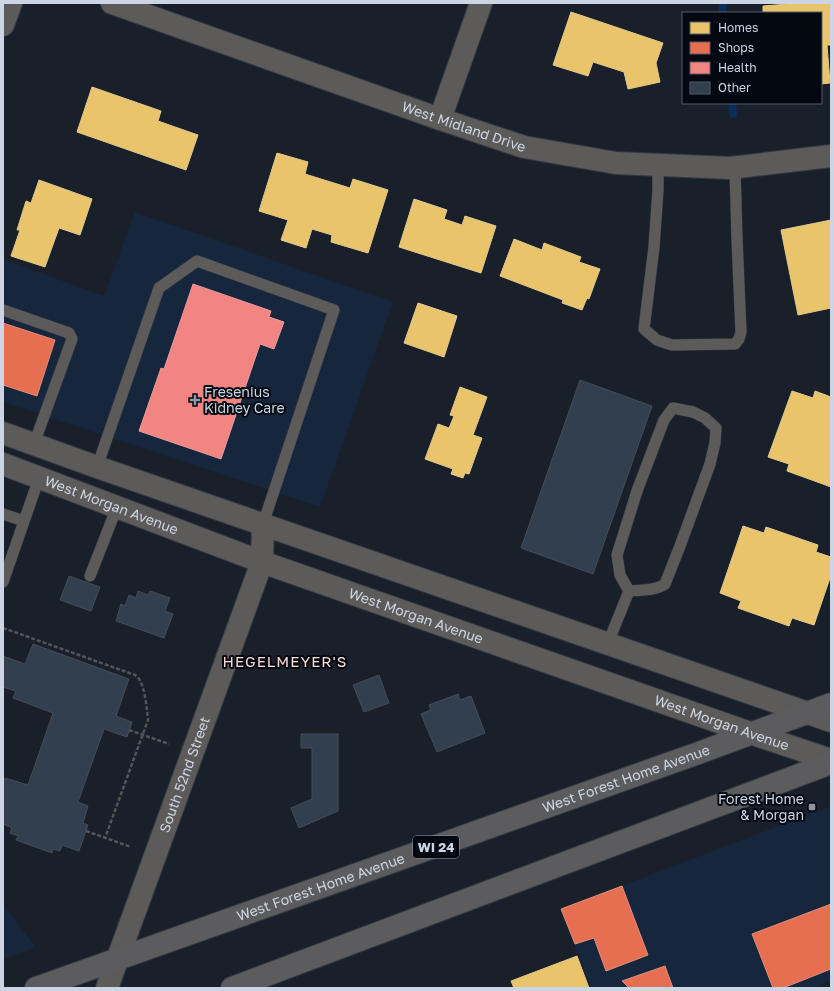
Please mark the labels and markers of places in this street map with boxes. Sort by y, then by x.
place label: Fresenius Kidney Care [204,383,285,416]
marker: Fresenius Kidney Care [189,394,201,406]
place label: Forest Home & Morgan [718,790,804,823]
marker: Forest Home & Morgan [807,802,817,812]

